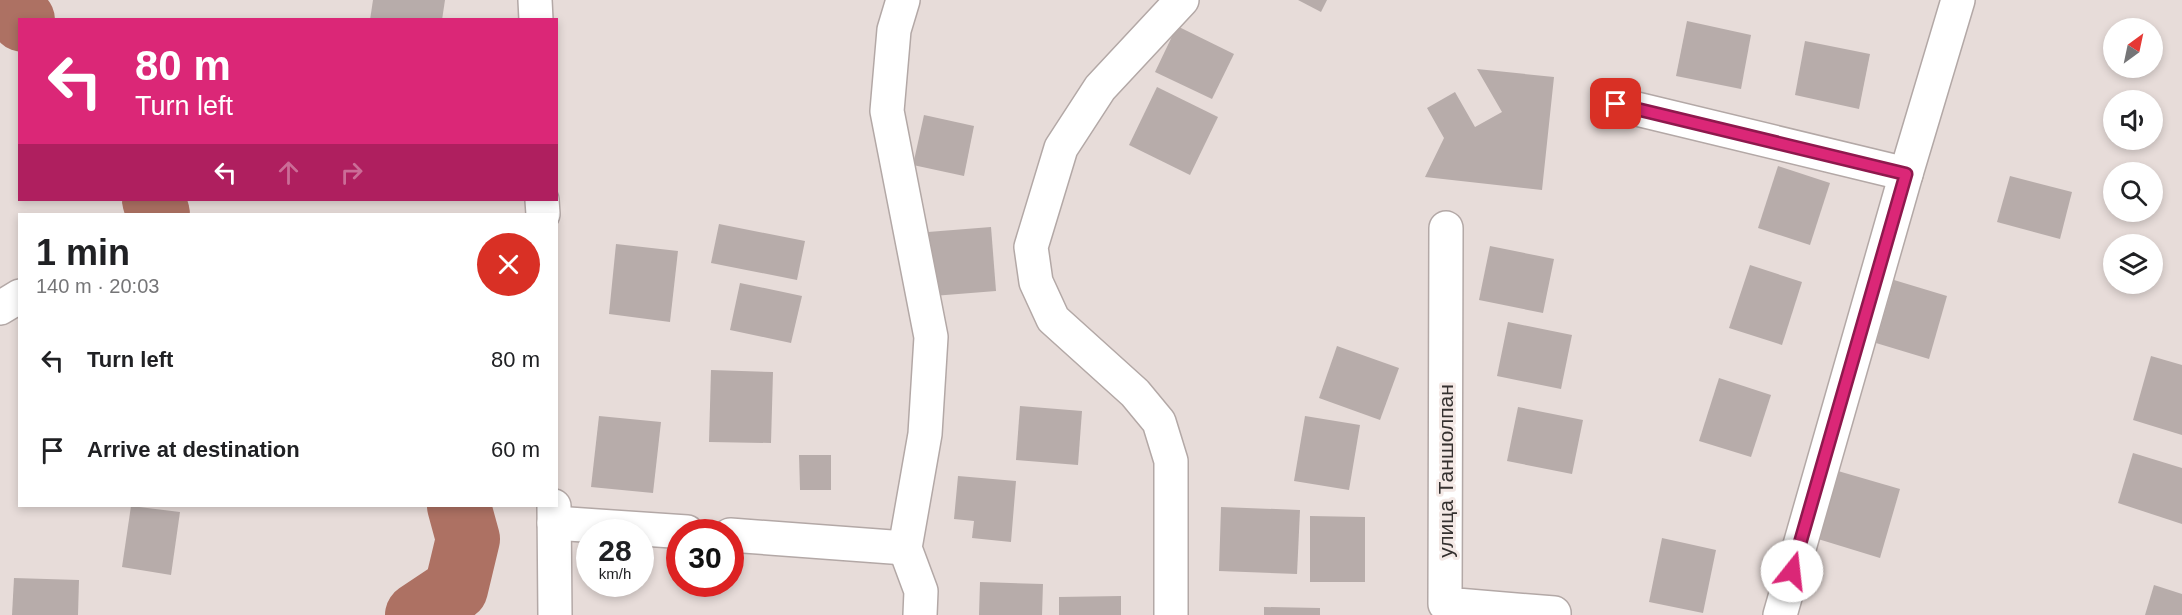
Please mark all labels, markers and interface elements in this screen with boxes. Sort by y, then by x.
north arrow [2103,18,2163,78]
map controls [2103,18,2163,294]
icon: left [36,42,114,120]
text: 80 m [135,42,231,89]
pin [1590,78,1641,129]
icon: arrive [1599,87,1632,120]
button: sound [2103,90,2163,150]
text: Turn left [135,91,233,121]
icon: left [209,156,242,189]
icon: ahead [272,156,305,189]
icon: right [335,156,368,189]
button: search [2103,162,2163,222]
text: 1 min [36,232,130,273]
button: close [477,233,540,296]
button: layers [2103,234,2163,294]
text: 140 m · 20:03 [36,275,159,297]
icon: left [36,344,69,377]
text: Turn left [87,347,173,372]
text: 80 m [491,347,540,372]
street label: улица Таншолпан [1434,384,1457,558]
icon: arrive [36,434,69,467]
text: Arrive at destination [87,437,300,462]
text: 60 m [491,437,540,462]
speed limit sign: 30 [666,519,744,597]
text: 28 [598,534,632,567]
position arrow [1760,539,1824,603]
text: km/h [599,565,631,582]

